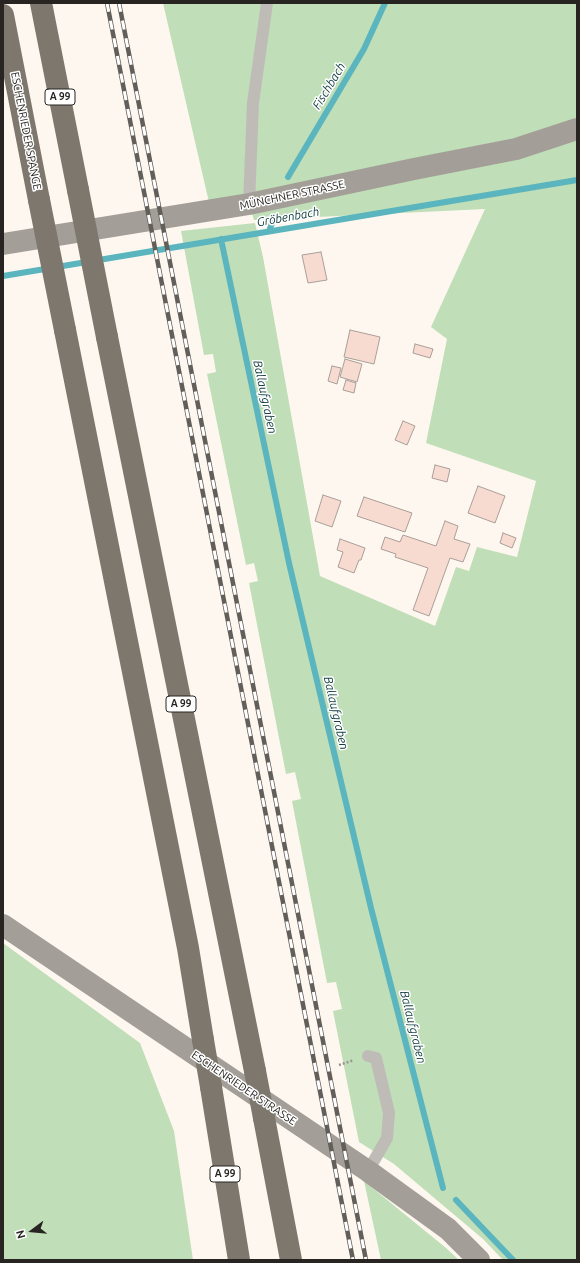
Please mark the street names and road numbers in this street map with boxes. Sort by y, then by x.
street label: ESCHENRIEDER SPANGE [8,71,44,191]
road number: A 99 [45,89,75,105]
street label: MÜNCHNER STRASSE [238,177,346,213]
road number: A 99 [166,696,196,712]
street label: ESCHENRIEDER STRASSE [189,1048,299,1128]
road number: A 99 [210,1166,240,1182]

